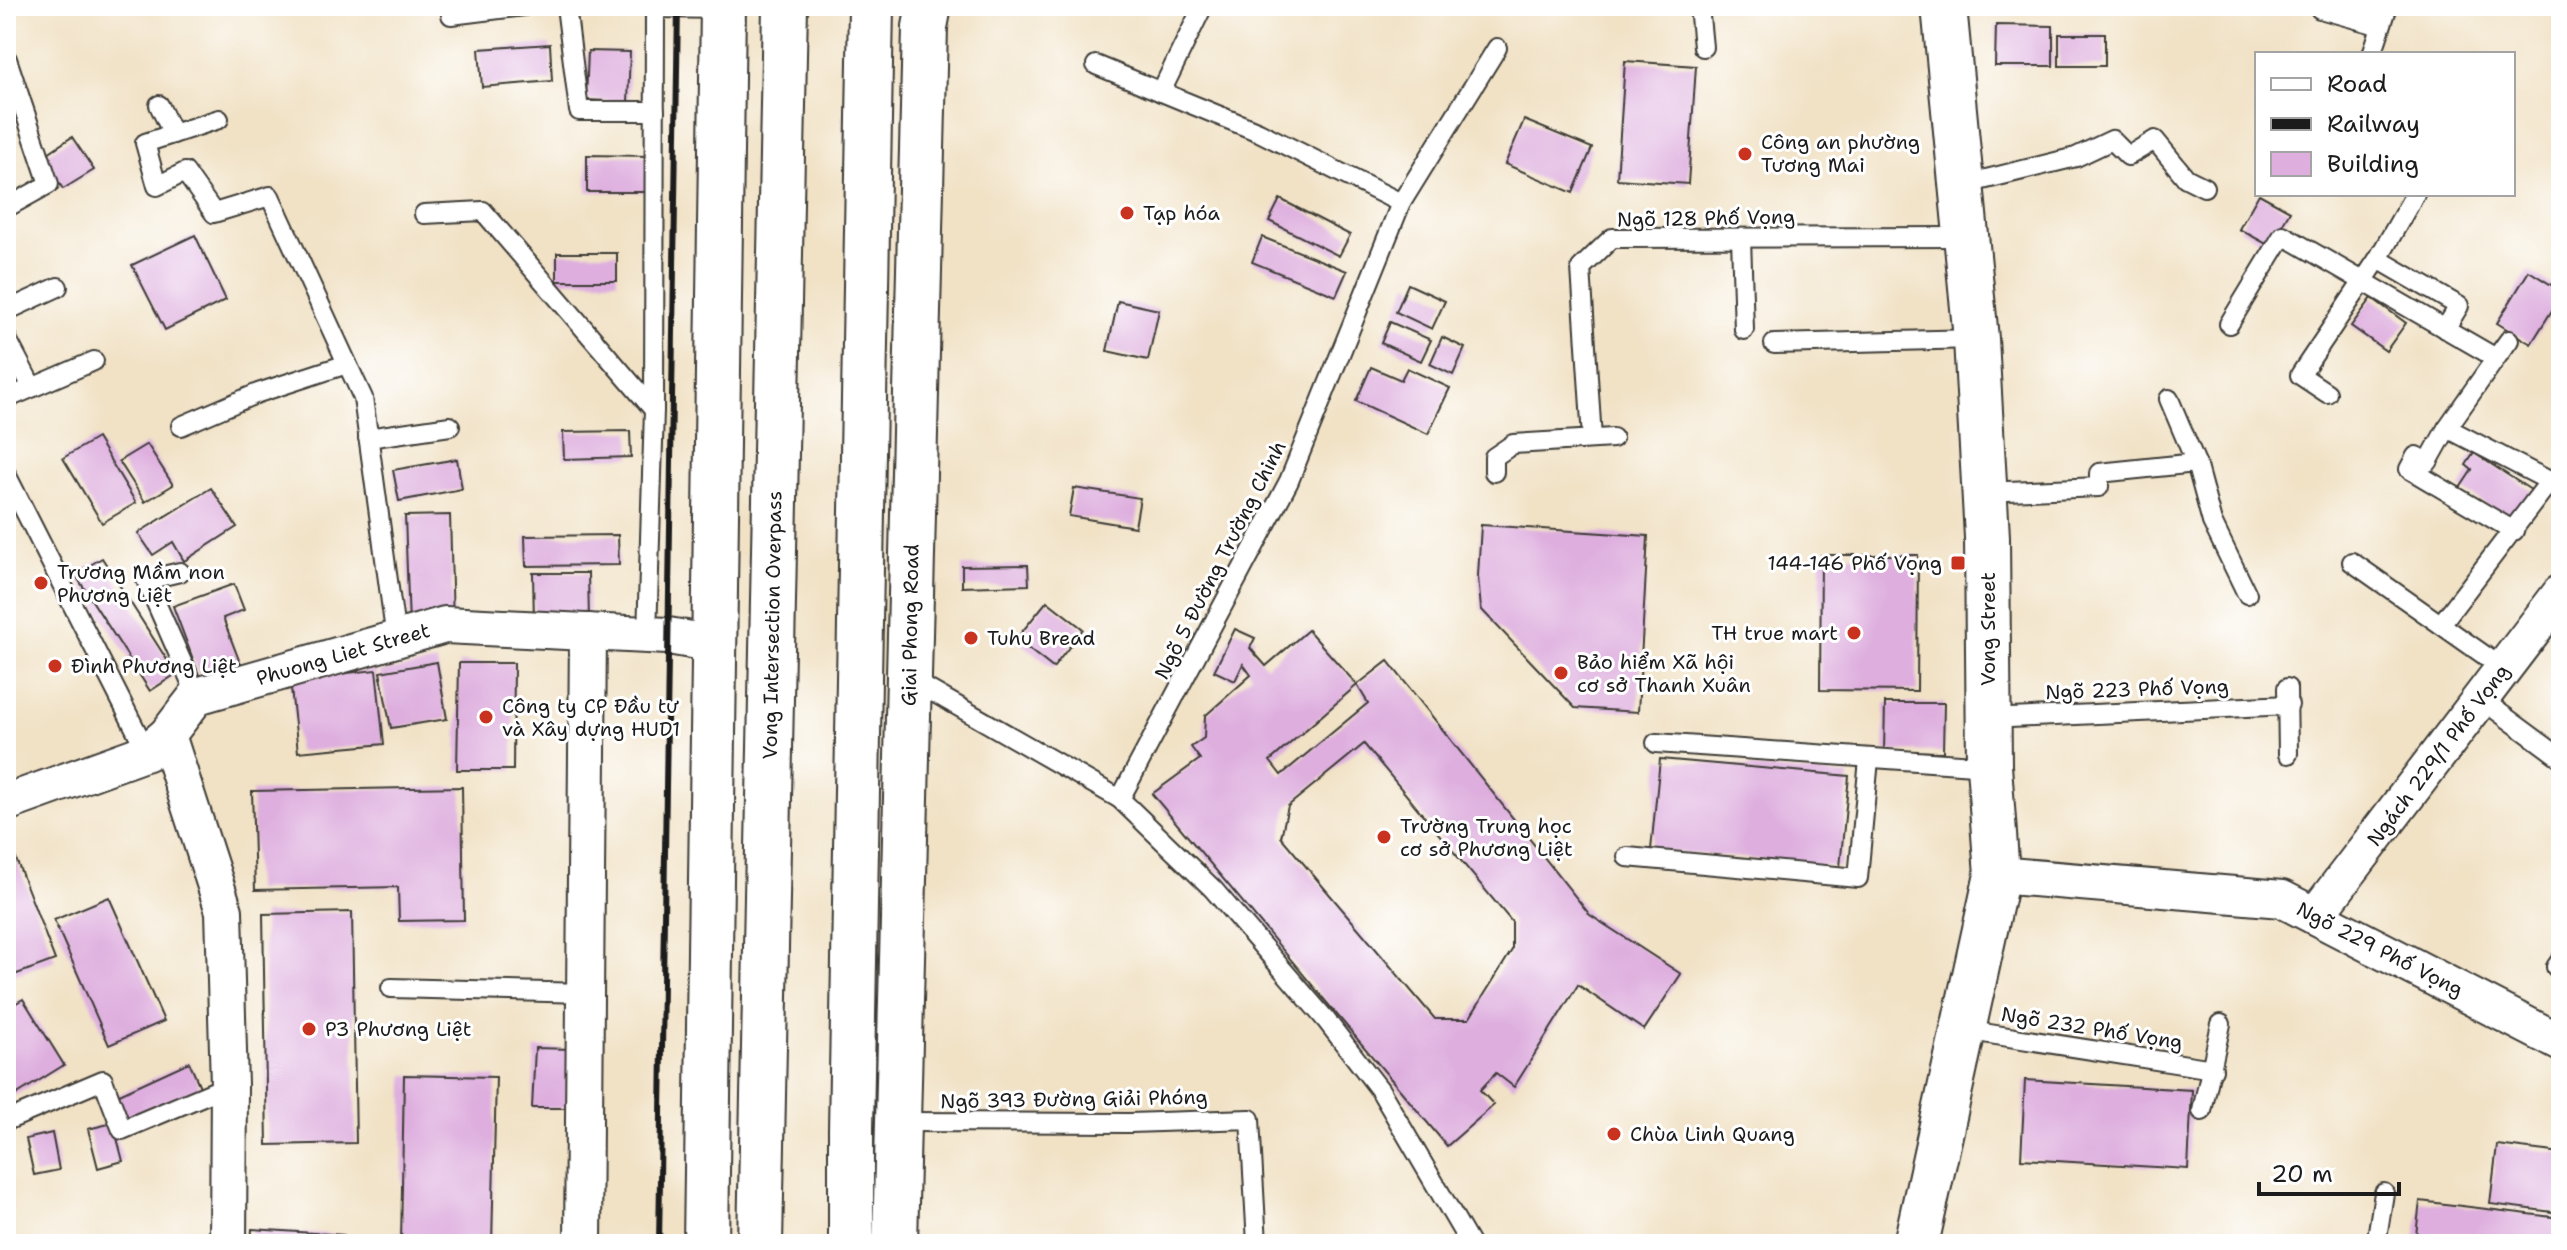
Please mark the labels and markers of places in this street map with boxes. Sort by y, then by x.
place label: Công an phường Tương Mai [1761,129,1920,178]
marker: Công an phường Tương Mai [1736,145,1754,163]
place label: Tạp hóa [1143,200,1221,226]
marker: Tạp hóa [1118,204,1136,222]
place label: 144-146 Phố Vọng [1767,550,1942,576]
marker: 144-146 Phố Vọng [1949,554,1967,572]
place label: Trương Mầm non Phương Liệt [57,559,225,608]
marker: Trương Mầm non Phương Liệt [32,574,50,592]
place label: TH true mart [1711,620,1838,646]
marker: TH true mart [1845,624,1863,642]
place label: Tuhu Bread [987,625,1095,651]
marker: Tuhu Bread [962,629,980,647]
place label: Bảo hiểm Xã hội cơ sở Thanh Xuân [1577,649,1751,698]
place label: Đình Phương Liệt [71,653,237,679]
marker: Đình Phương Liệt [46,657,64,675]
marker: Bảo hiểm Xã hội cơ sở Thanh Xuân [1552,664,1570,682]
place label: Công ty CP Đầu tư và Xây dựng HUD1 [502,693,680,742]
marker: Công ty CP Đầu tư và Xây dựng HUD1 [477,708,495,726]
place label: Trường Trung học cơ sở Phương Liệt [1400,813,1573,862]
marker: Trường Trung học cơ sở Phương Liệt [1375,828,1393,846]
place label: P3 Phương Liệt [325,1016,472,1042]
marker: P3 Phương Liệt [300,1020,318,1038]
place label: Chùa Linh Quang [1630,1121,1795,1147]
marker: Chùa Linh Quang [1605,1125,1623,1143]

